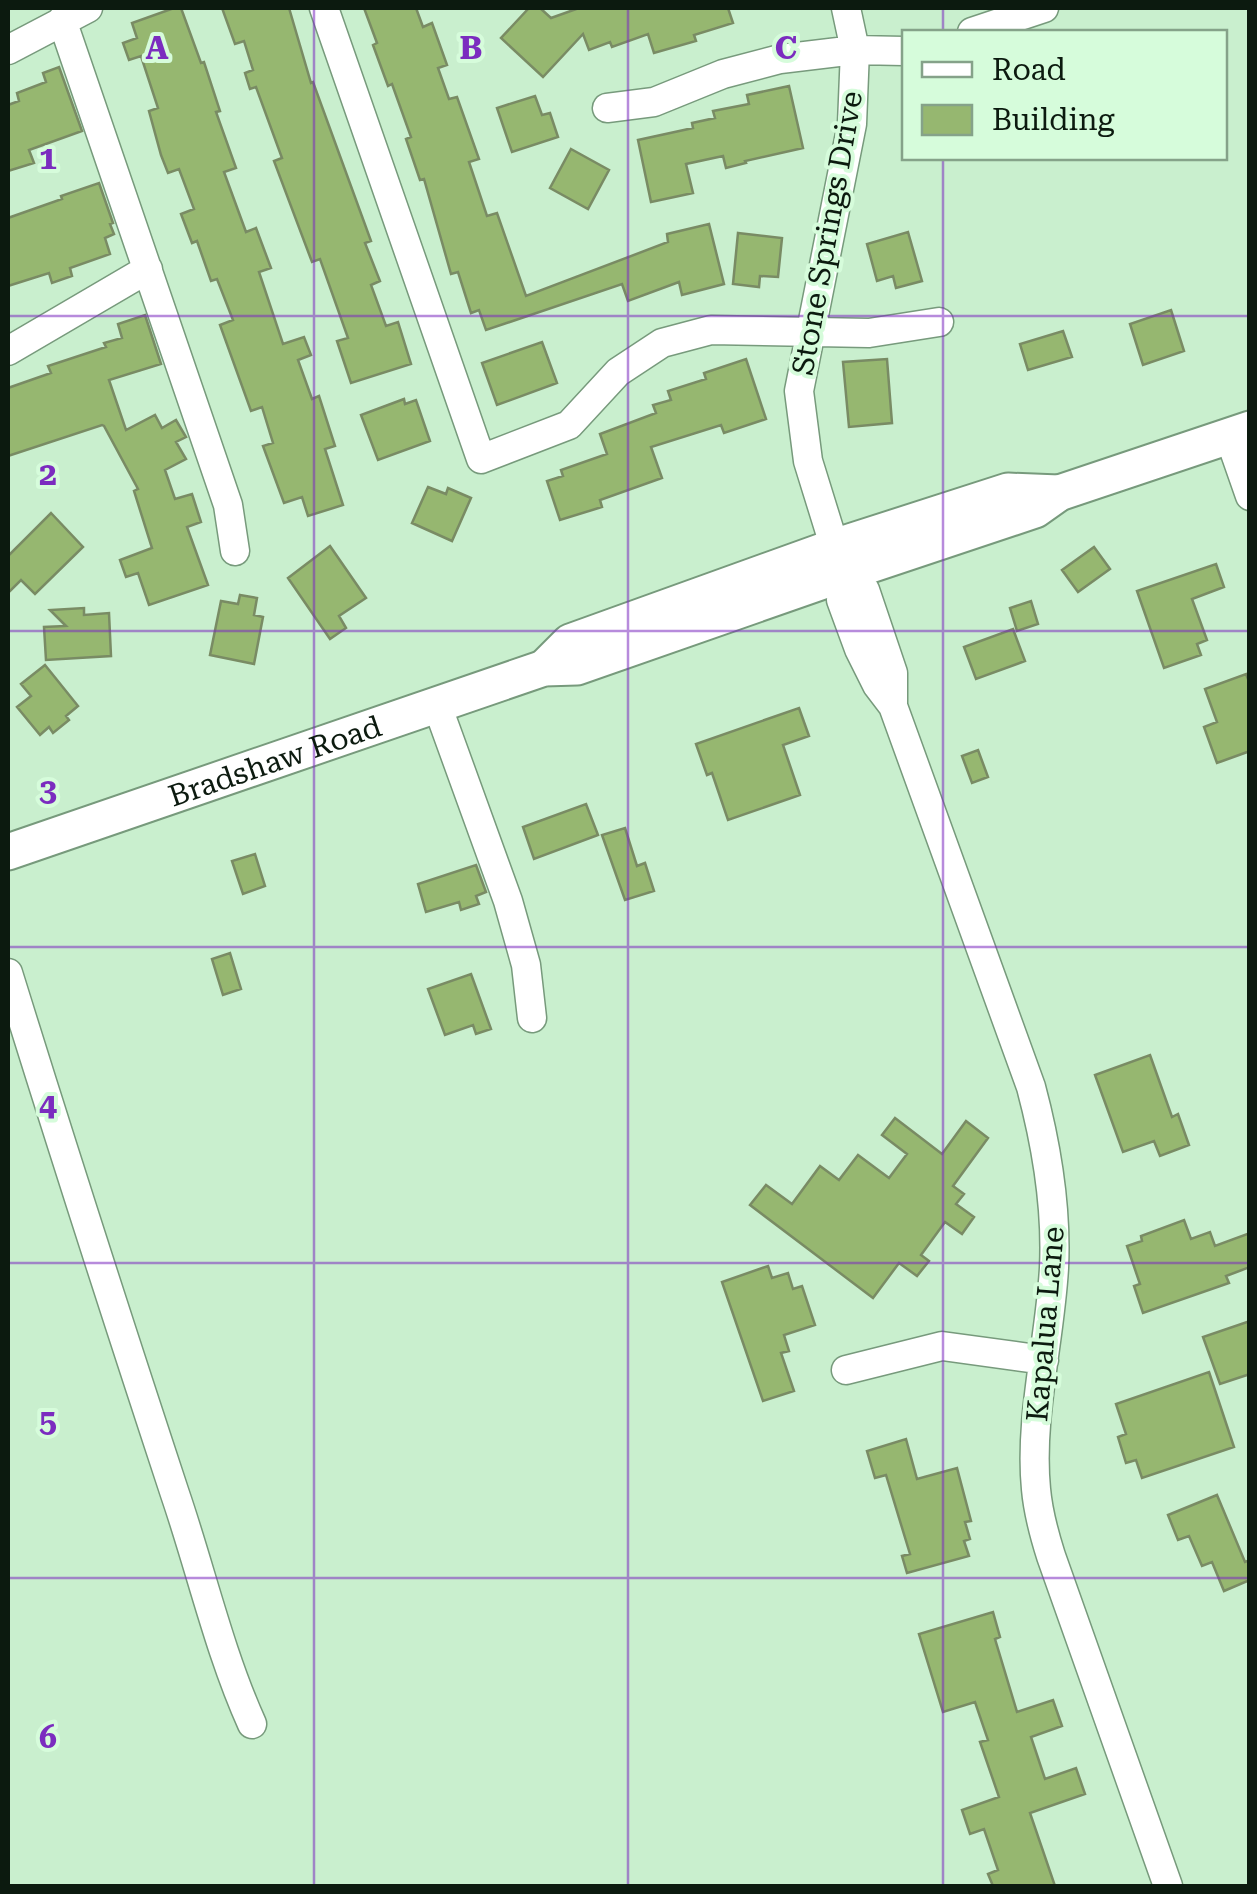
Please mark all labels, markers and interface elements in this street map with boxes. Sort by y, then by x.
text: A [145,29,169,67]
text: B [459,29,483,67]
text: C [775,29,797,67]
legend [902,30,1227,160]
text: Road [992,52,1066,87]
street label: Stone Springs Drive [785,88,869,378]
text: Building [992,102,1115,137]
text: 1 [39,139,57,177]
text: 2 [39,455,57,493]
street label: Bradshaw Road [164,708,386,813]
text: 3 [39,771,57,809]
text: 4 [39,1086,57,1124]
street label: Kapalua Lane [1019,1225,1071,1423]
text: 5 [39,1402,57,1440]
text: 6 [39,1718,57,1756]

